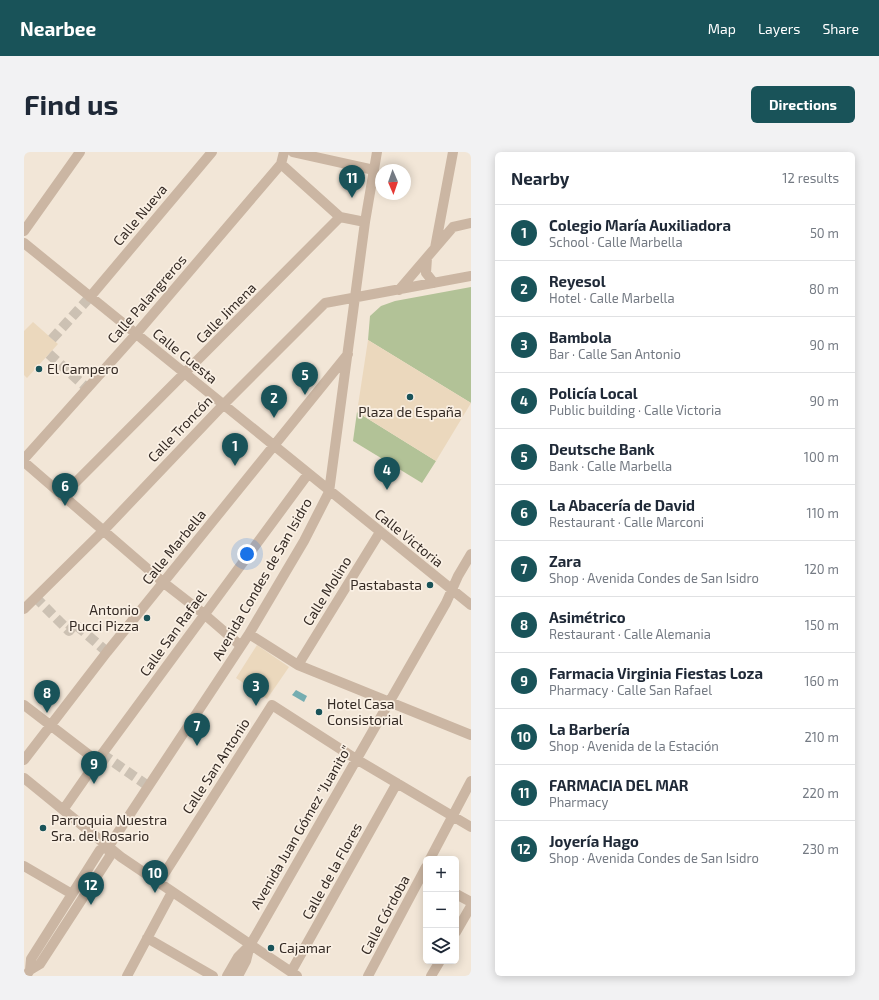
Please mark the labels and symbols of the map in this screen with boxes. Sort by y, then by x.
north arrow [375,164,411,200]
pin: 11 [339,165,365,198]
street label: Calle Nueva [109,180,170,249]
street label: Calle Palangreros [104,251,190,346]
street label: Calle Jimena [192,279,259,346]
street label: Calle Cuesta [150,324,221,387]
place label: El Campero [47,360,119,377]
pin: 5 [292,362,318,395]
marker: El Campero [34,364,44,374]
pin: 2 [261,385,287,418]
street label: Calle Troncón [144,392,215,465]
marker: Plaza de España [405,392,415,402]
place label: Plaza de España [358,403,462,420]
pin: 1 [222,433,248,466]
pin: 4 [374,457,400,490]
pin: 6 [52,473,78,506]
street label: Avenida Condes de San Isidro [208,494,315,663]
street label: Calle Victoria [372,505,447,570]
street label: Calle Marbella [138,506,209,588]
your location [237,544,257,564]
street label: Calle Molino [299,553,355,629]
place label: Pastabasta [350,576,422,593]
marker: Pastabasta [425,580,435,590]
street label: Calle San Rafael [136,586,210,679]
place label: Antonio Pucci Pizza [69,601,139,634]
marker: Antonio Pucci Pizza [142,613,152,623]
pin: 3 [243,673,269,706]
pin: 8 [34,680,60,713]
place label: Hotel Casa Consistorial [327,695,404,728]
marker: Hotel Casa Consistorial [314,707,324,717]
pin: 7 [184,713,210,746]
street label: Calle San Antonio [178,715,253,817]
street label: Avenida Juan Gómez "Juanito" [247,742,354,912]
pin: 9 [81,751,107,784]
place label: Parroquia Nuestra Sra. del Rosario [51,811,167,844]
street label: Calle de la Flores [298,819,365,922]
marker: Parroquia Nuestra Sra. del Rosario [38,823,48,833]
pin: 10 [142,860,168,893]
pin: 12 [78,872,104,905]
street label: Calle Córdoba [356,872,413,957]
place label: Cajamar [279,939,332,956]
marker: Cajamar [266,943,276,953]

